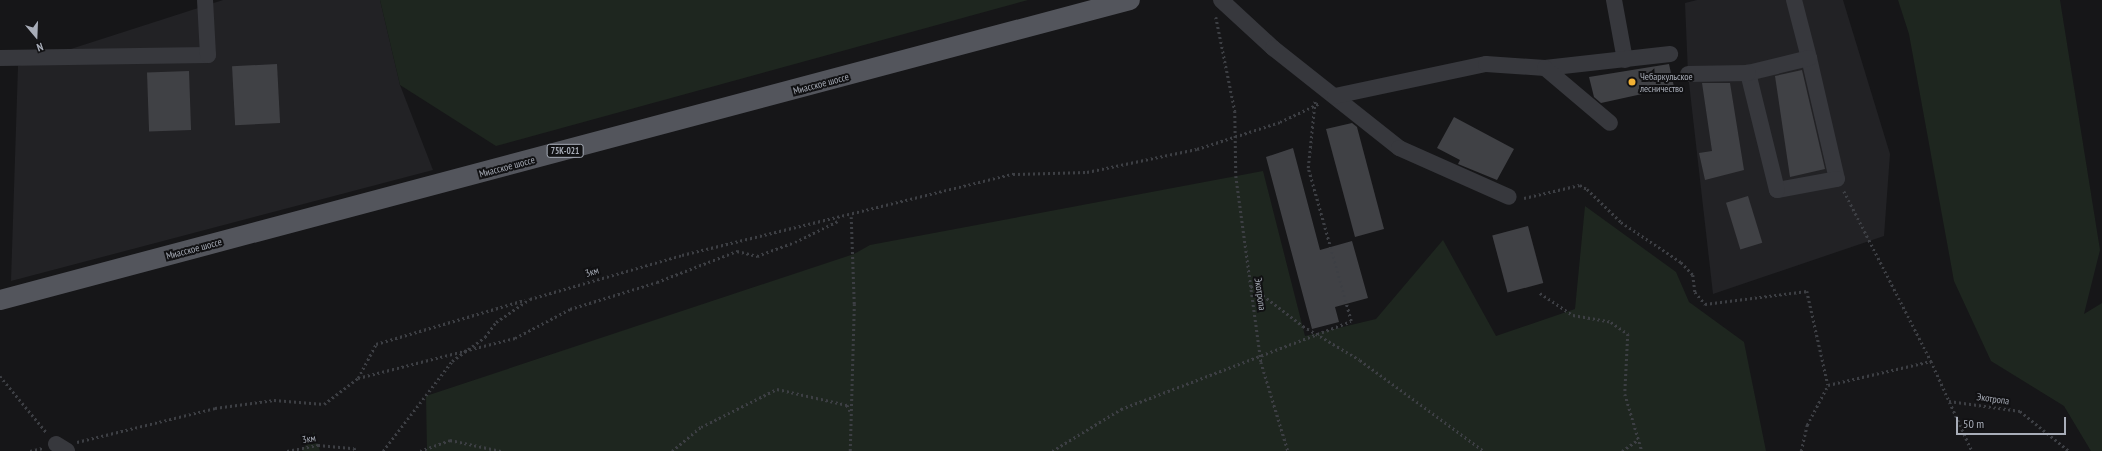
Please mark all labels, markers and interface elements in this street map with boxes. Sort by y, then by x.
north arrow [16,16,56,56]
text: N [35,40,45,55]
place label: Чебаркульское лесничество [1640,70,1693,94]
street label: Миасское шоссе [792,71,850,97]
marker: Чебаркульское лесничество [1627,77,1637,87]
road number: 75К-021 [546,144,584,158]
street label: Миасское шоссе [478,154,536,180]
street label: Миасское шоссе [165,236,223,262]
street label: 3км [584,264,600,280]
street label: Экотропа [1252,277,1268,311]
street label: Экотропа [1976,391,2010,407]
scale bar [1958,409,2068,435]
text: 50 m [1963,416,1984,431]
street label: 3км [301,432,317,446]

